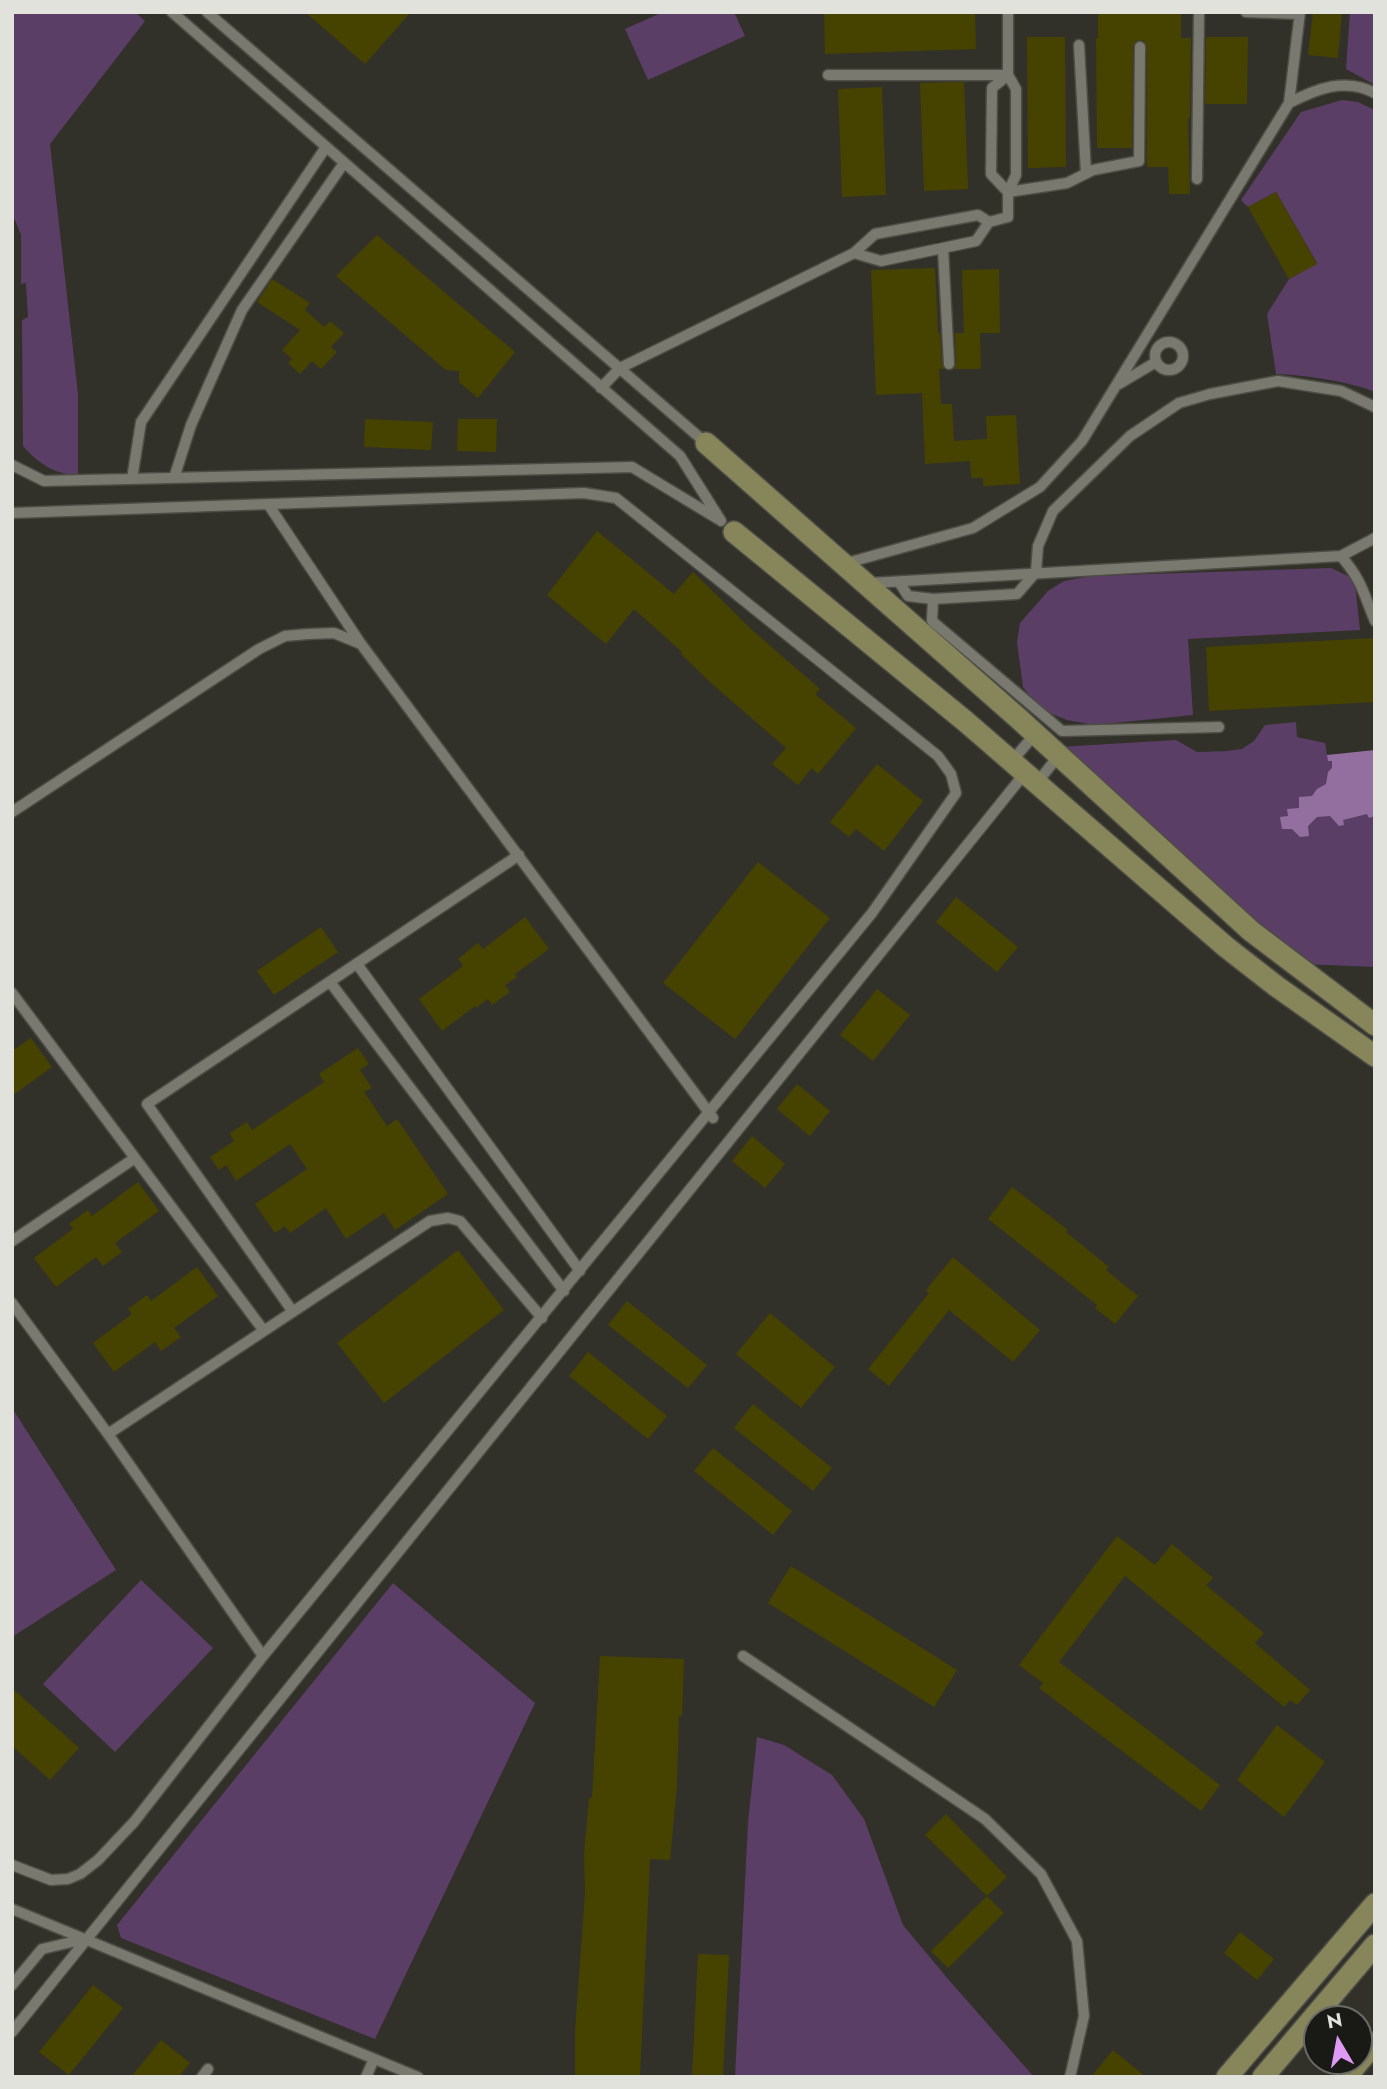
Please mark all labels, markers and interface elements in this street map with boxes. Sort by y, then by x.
north arrow [1303,2005,1373,2075]
text: N [1325,2006,1344,2035]

